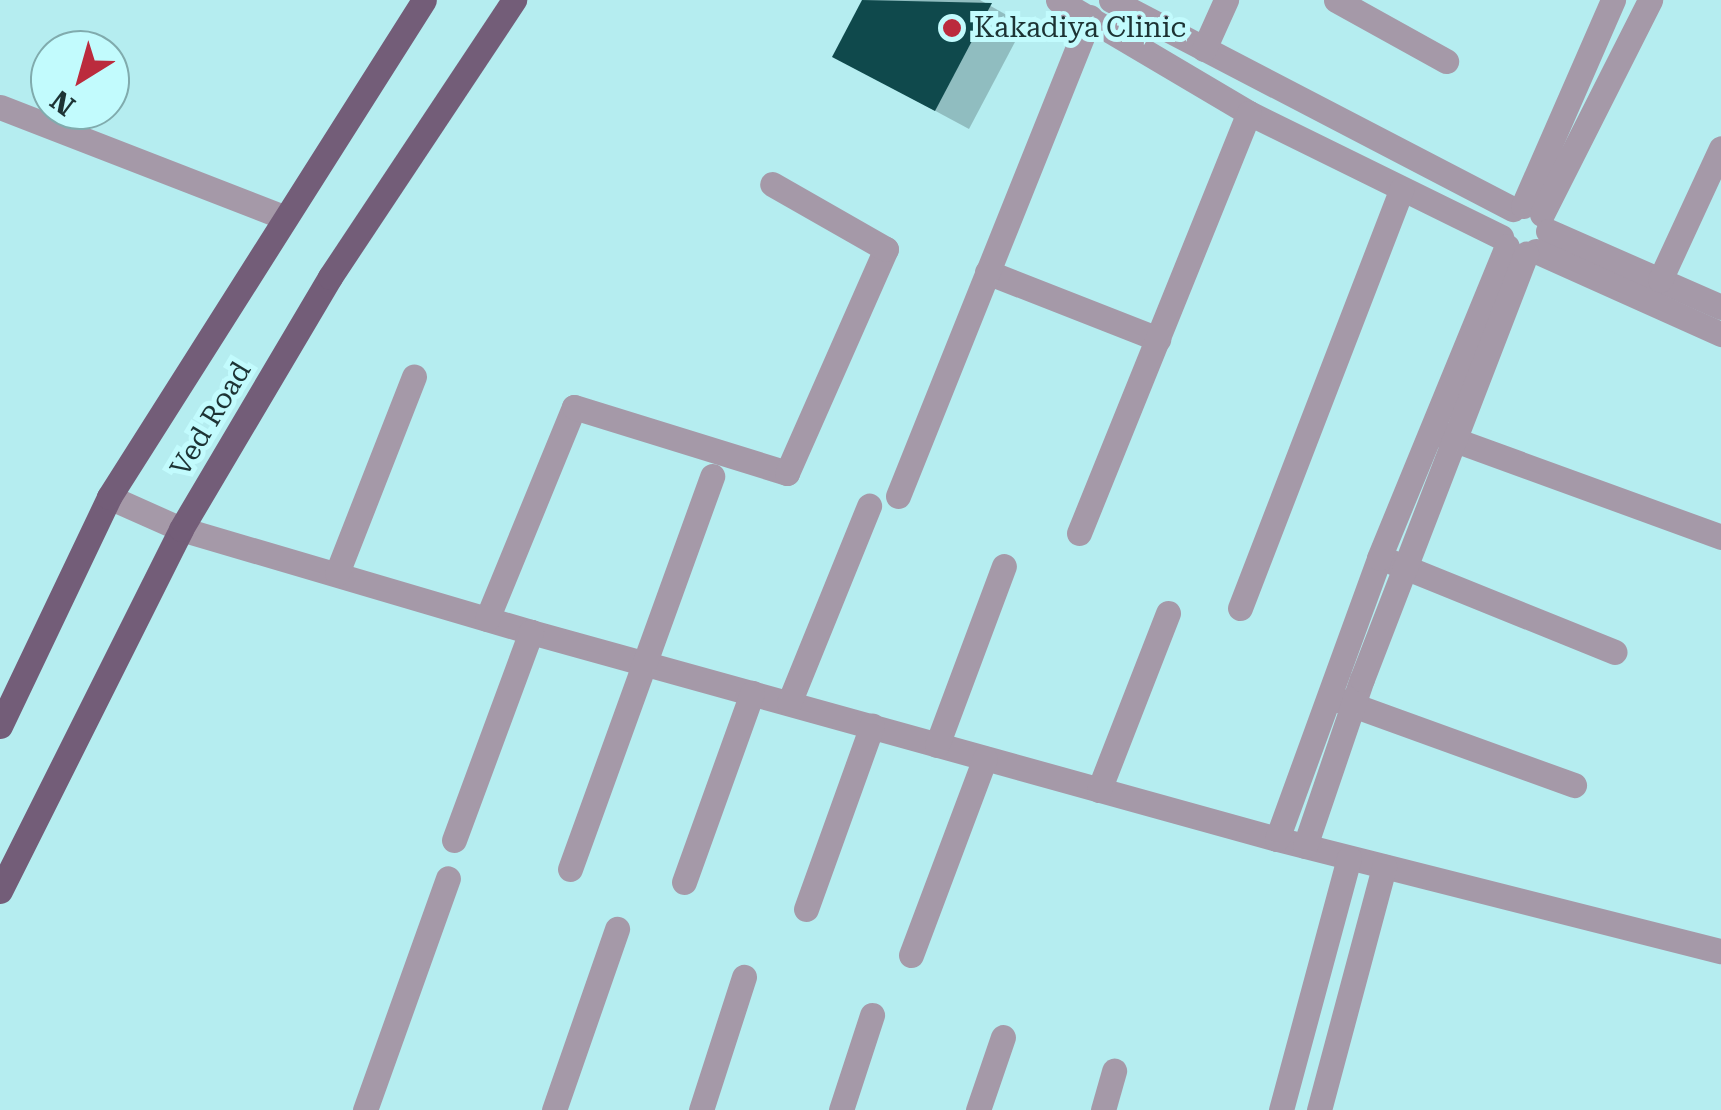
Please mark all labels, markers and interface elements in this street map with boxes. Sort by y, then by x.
place label: Kakadiya Clinic [974,11,1186,45]
marker: Kakadiya Clinic [939,15,965,41]
north arrow [30,30,130,130]
text: N [44,83,81,122]
street label: Ved Road [164,356,258,482]

